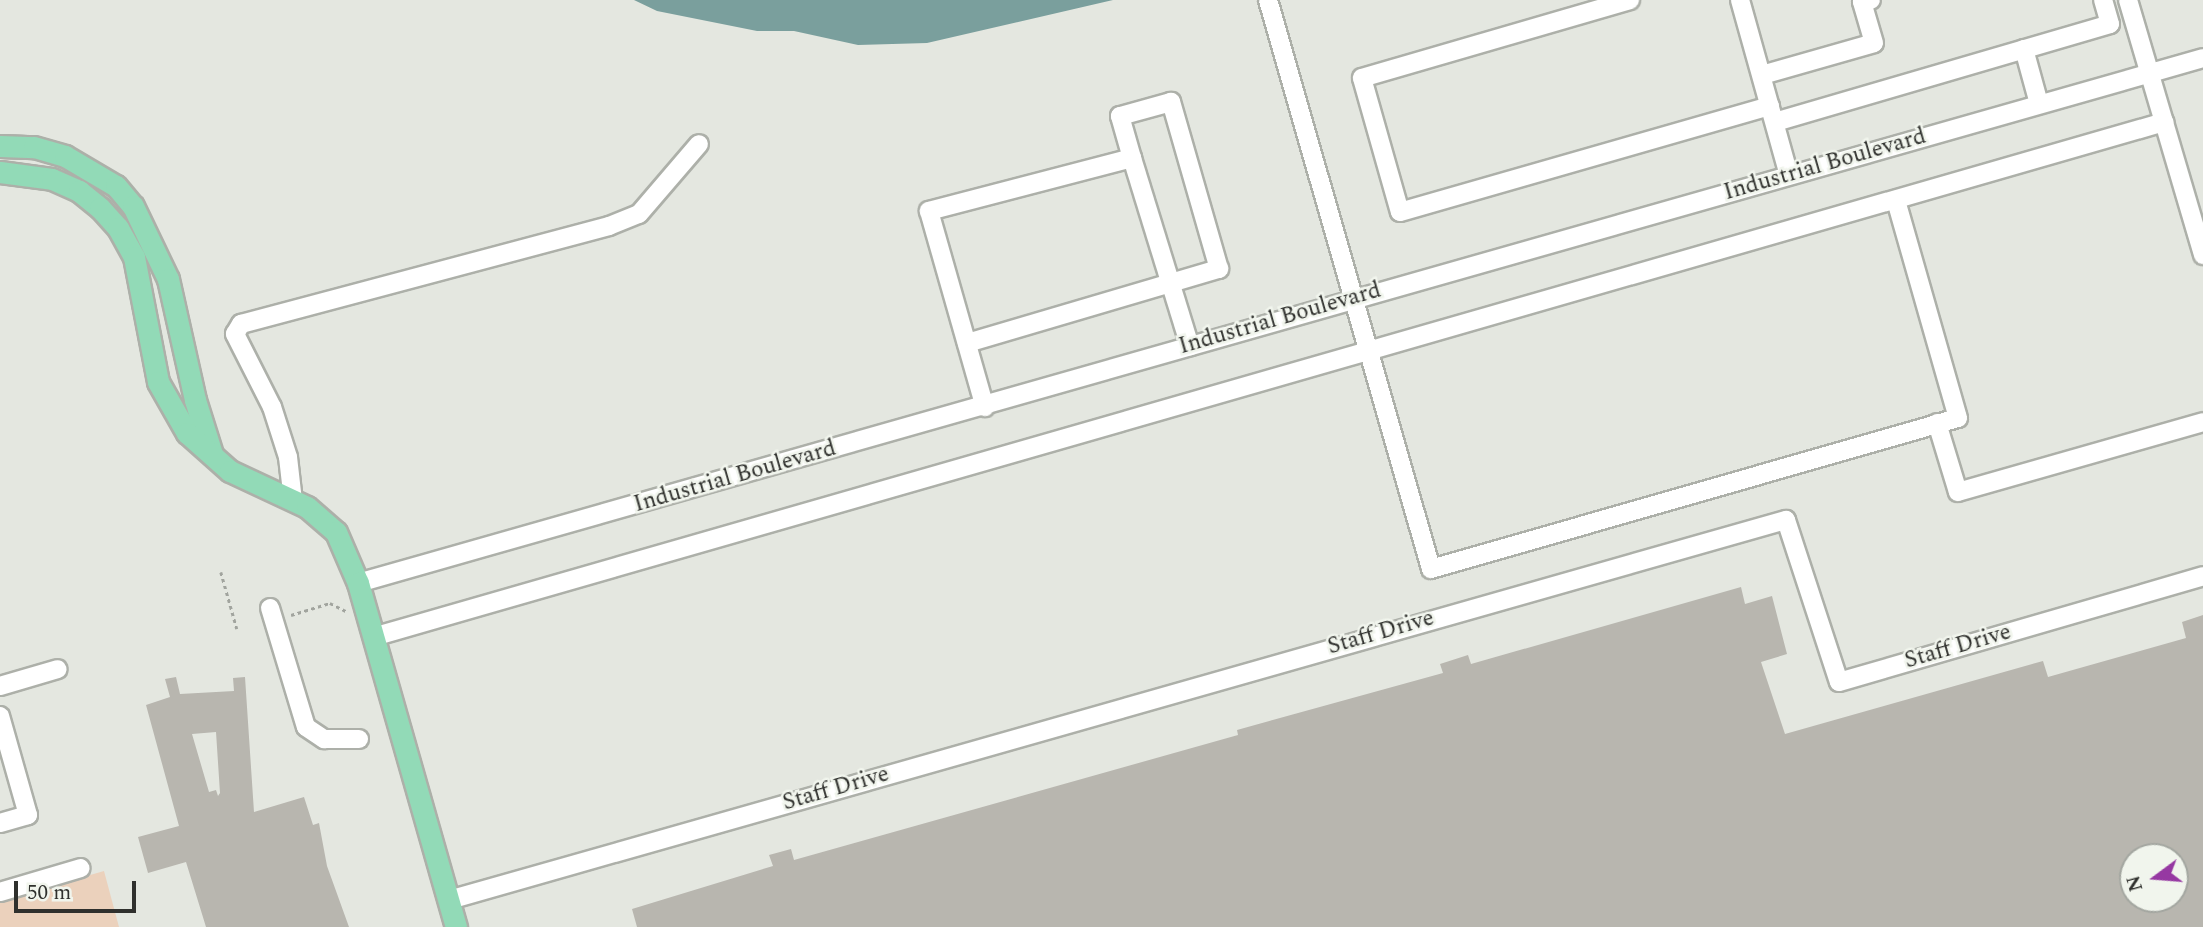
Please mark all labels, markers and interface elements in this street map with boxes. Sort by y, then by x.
street label: Industrial Boulevard [1721,123,1929,207]
street label: Industrial Boulevard [1176,277,1384,361]
street label: Industrial Boulevard [631,435,839,519]
street label: Staff Drive [1325,605,1437,661]
street label: Staff Drive [1902,619,2014,675]
street label: Staff Drive [780,761,892,817]
north arrow [2119,843,2189,913]
scale bar [18,867,140,911]
text: N [2119,872,2151,895]
text: 50 m [27,877,71,909]

